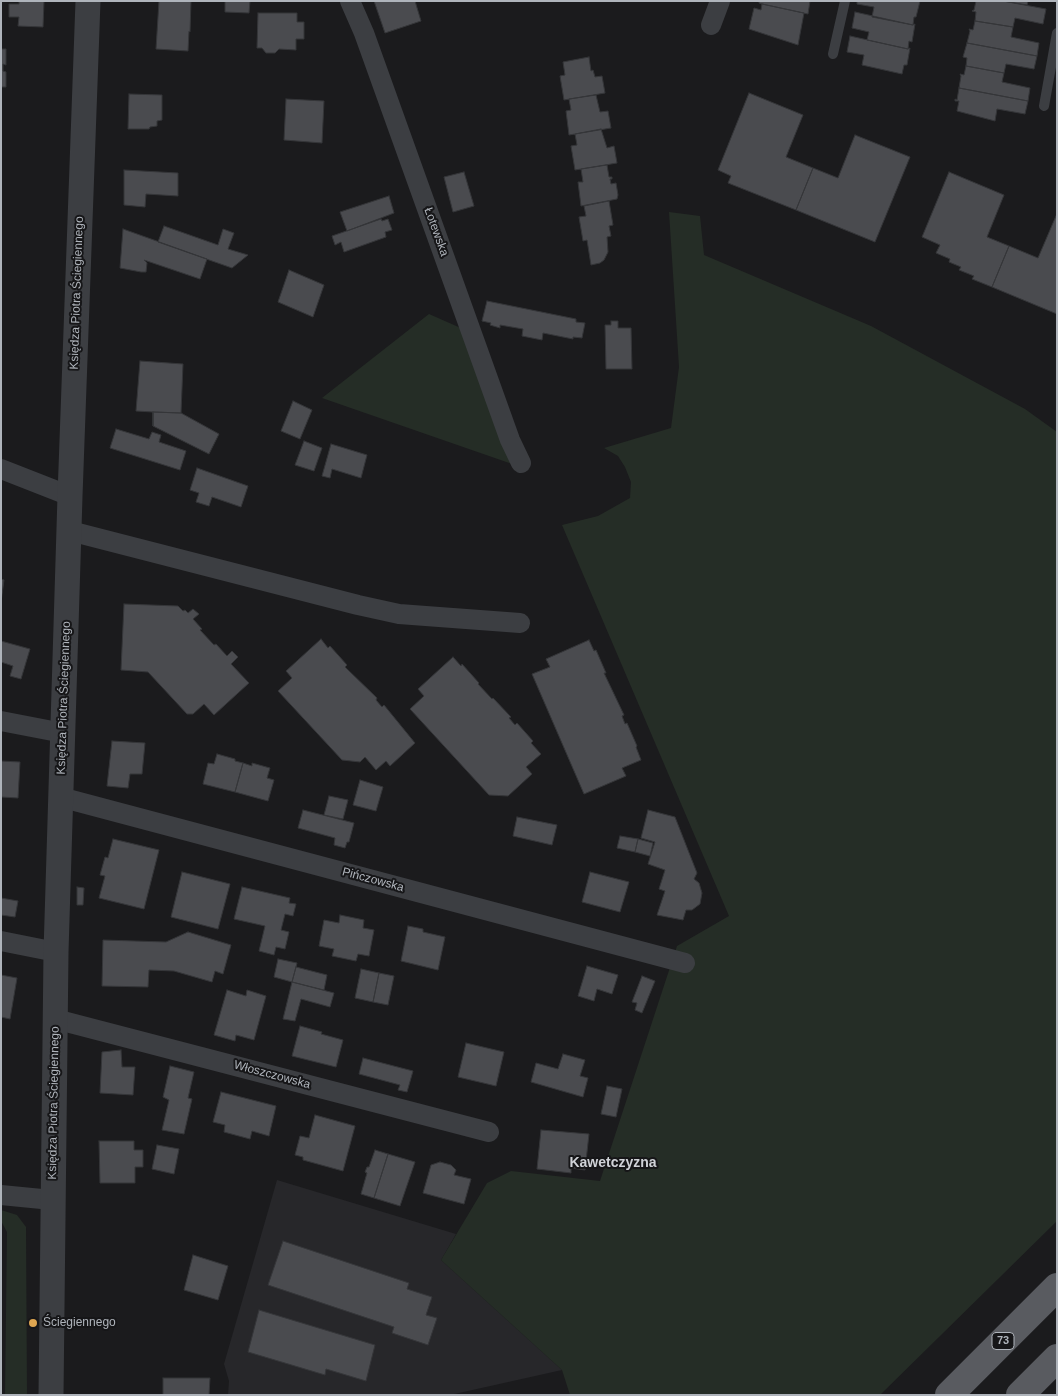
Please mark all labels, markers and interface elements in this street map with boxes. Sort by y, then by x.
street label: Łotewska [421,206,451,258]
street label: Księdza Piotra Ściegiennego [67,216,87,370]
street label: Księdza Piotra Ściegiennego [54,621,74,775]
street label: Pińczowska [341,865,405,895]
street label: Księdza Piotra Ściegiennego [45,1026,63,1180]
street label: Włoszczowska [232,1058,312,1092]
district label: Kawetczyzna [569,1155,657,1171]
place label: Ściegiennego [43,1316,116,1330]
marker: Ściegiennego [27,1317,39,1329]
road number: 73 [992,1332,1014,1350]

